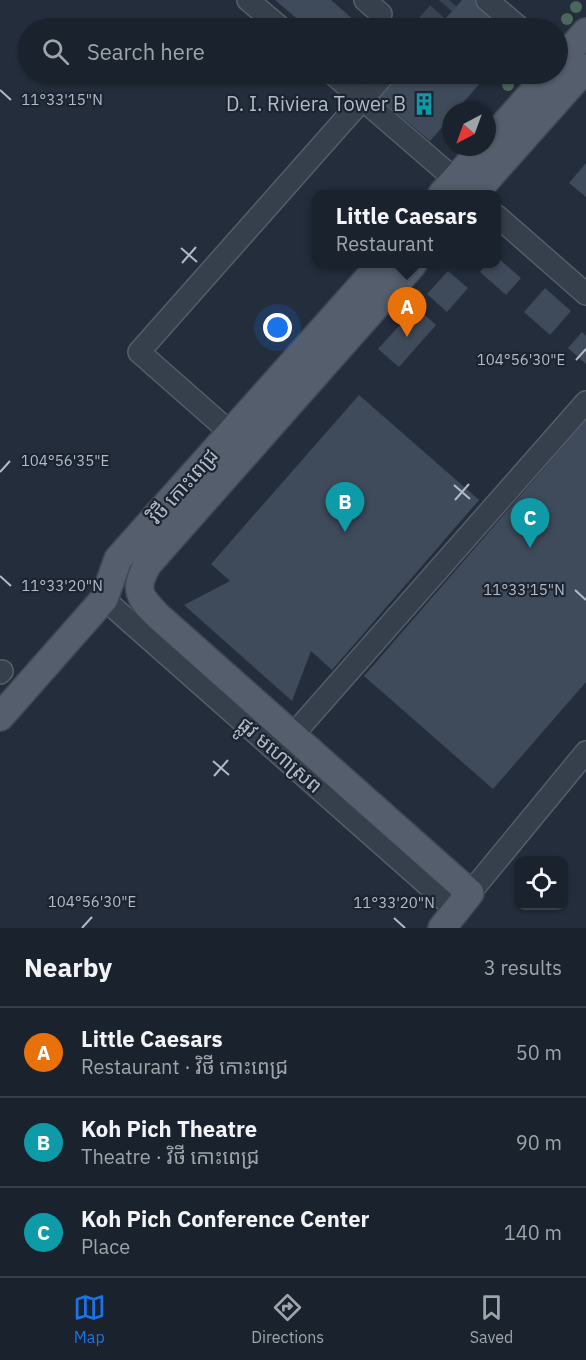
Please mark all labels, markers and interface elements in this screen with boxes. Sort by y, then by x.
search box [18,18,568,84]
icon: search [39,35,72,68]
text: Search here [87,37,205,66]
text: 11°33'15"N [21,90,103,109]
place label: D. I. Riviera Tower B [226,90,406,117]
building icon: D. I. Riviera Tower B [411,91,437,117]
north arrow [442,102,496,156]
popup [312,190,501,268]
text: Little Caesars [336,201,477,230]
text: Restaurant [336,230,434,257]
pin: A [388,288,426,337]
your location [263,313,292,342]
text: 104°56'30"E [477,350,565,369]
street label: វិថី កោះពេជ្រ [141,442,224,529]
text: 104°56'35"E [21,451,109,470]
pin: B [326,482,364,532]
pin: C [510,498,550,548]
text: 11°33'20"N [21,576,103,595]
text: 11°33'15"N [483,580,565,599]
street label: ផ្លូវ មហោស្រព [228,710,328,803]
map controls [514,856,568,910]
button: locate [514,856,568,910]
text: 104°56'30"E [48,892,136,911]
text: 11°33'20"N [353,893,435,912]
text: Nearby [24,950,112,984]
text: 3 results [484,954,562,981]
text: Little Caesars [81,1024,223,1053]
text: A [37,1039,50,1066]
text: 50 m [516,1039,562,1066]
text: Restaurant · វិថី កោះពេជ្រ [81,1053,288,1080]
text: Koh Pich Theatre [81,1114,257,1143]
text: B [37,1129,50,1156]
text: 90 m [516,1129,562,1156]
text: Theatre · វិថី កោះពេជ្រ [81,1143,259,1170]
text: Koh Pich Conference Center [81,1204,369,1233]
text: C [37,1219,50,1246]
text: 140 m [504,1219,562,1246]
text: Place [81,1233,130,1260]
tab: Map [73,1291,106,1347]
tab: Directions [251,1291,324,1347]
tab: Saved [470,1291,513,1347]

